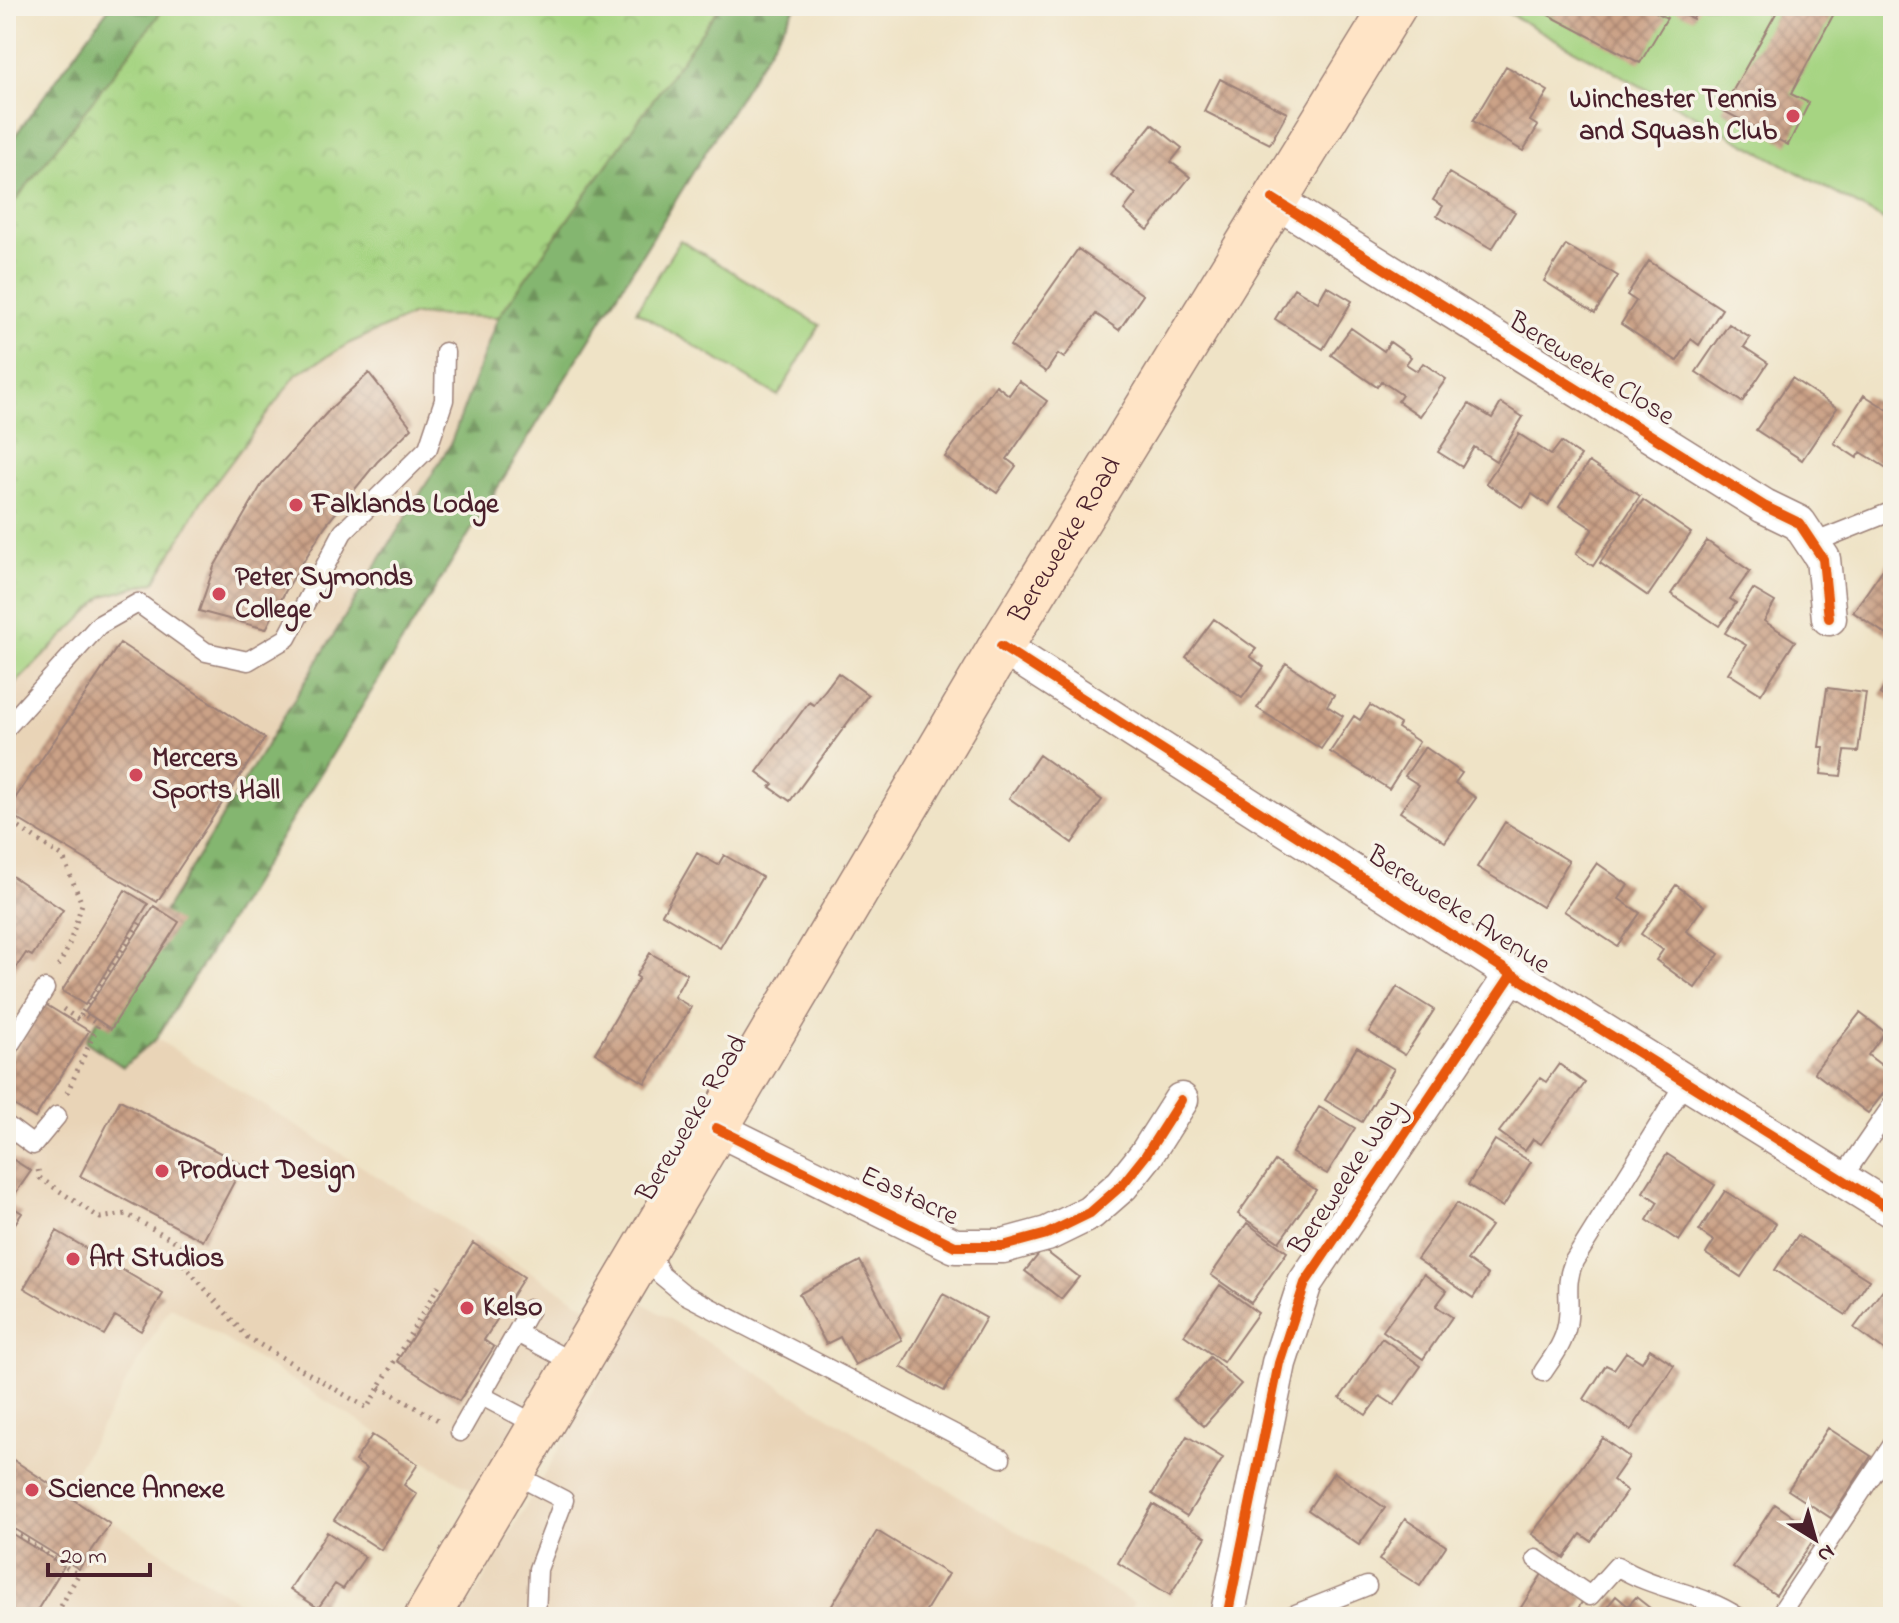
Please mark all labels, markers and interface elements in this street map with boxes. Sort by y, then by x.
place label: Winchester Tennis and Squash Club [1569,80,1777,153]
marker: Winchester Tennis and Squash Club [1784,107,1802,125]
street label: Bereweeke Close [1499,302,1683,438]
street label: Bereweeke Road [998,449,1133,632]
place label: Falklands Lodge [310,485,500,527]
marker: Falklands Lodge [287,496,305,514]
place label: Peter Symonds College [235,558,413,632]
marker: Peter Symonds College [210,585,228,603]
place label: Mercers Sports Hall [152,739,280,812]
marker: Mercers Sports Hall [127,766,145,784]
street label: Bereweeke Avenue [1357,836,1558,986]
street label: Bereweeke Road [626,1027,759,1211]
street label: Bereweeke Way [1279,1092,1414,1265]
place label: Product Design [178,1151,355,1193]
street label: Eastacre [853,1156,965,1238]
marker: Product Design [153,1162,171,1180]
place label: Art Studios [89,1239,224,1280]
marker: Art Studios [64,1250,82,1268]
place label: Kelso [483,1288,543,1329]
marker: Kelso [458,1299,476,1317]
place label: Science Annexe [48,1470,226,1511]
marker: Science Annexe [23,1481,41,1499]
north arrow [1775,1499,1855,1579]
scale bar [48,1527,150,1577]
text: N [1810,1535,1841,1570]
text: 20 m [60,1540,107,1575]

